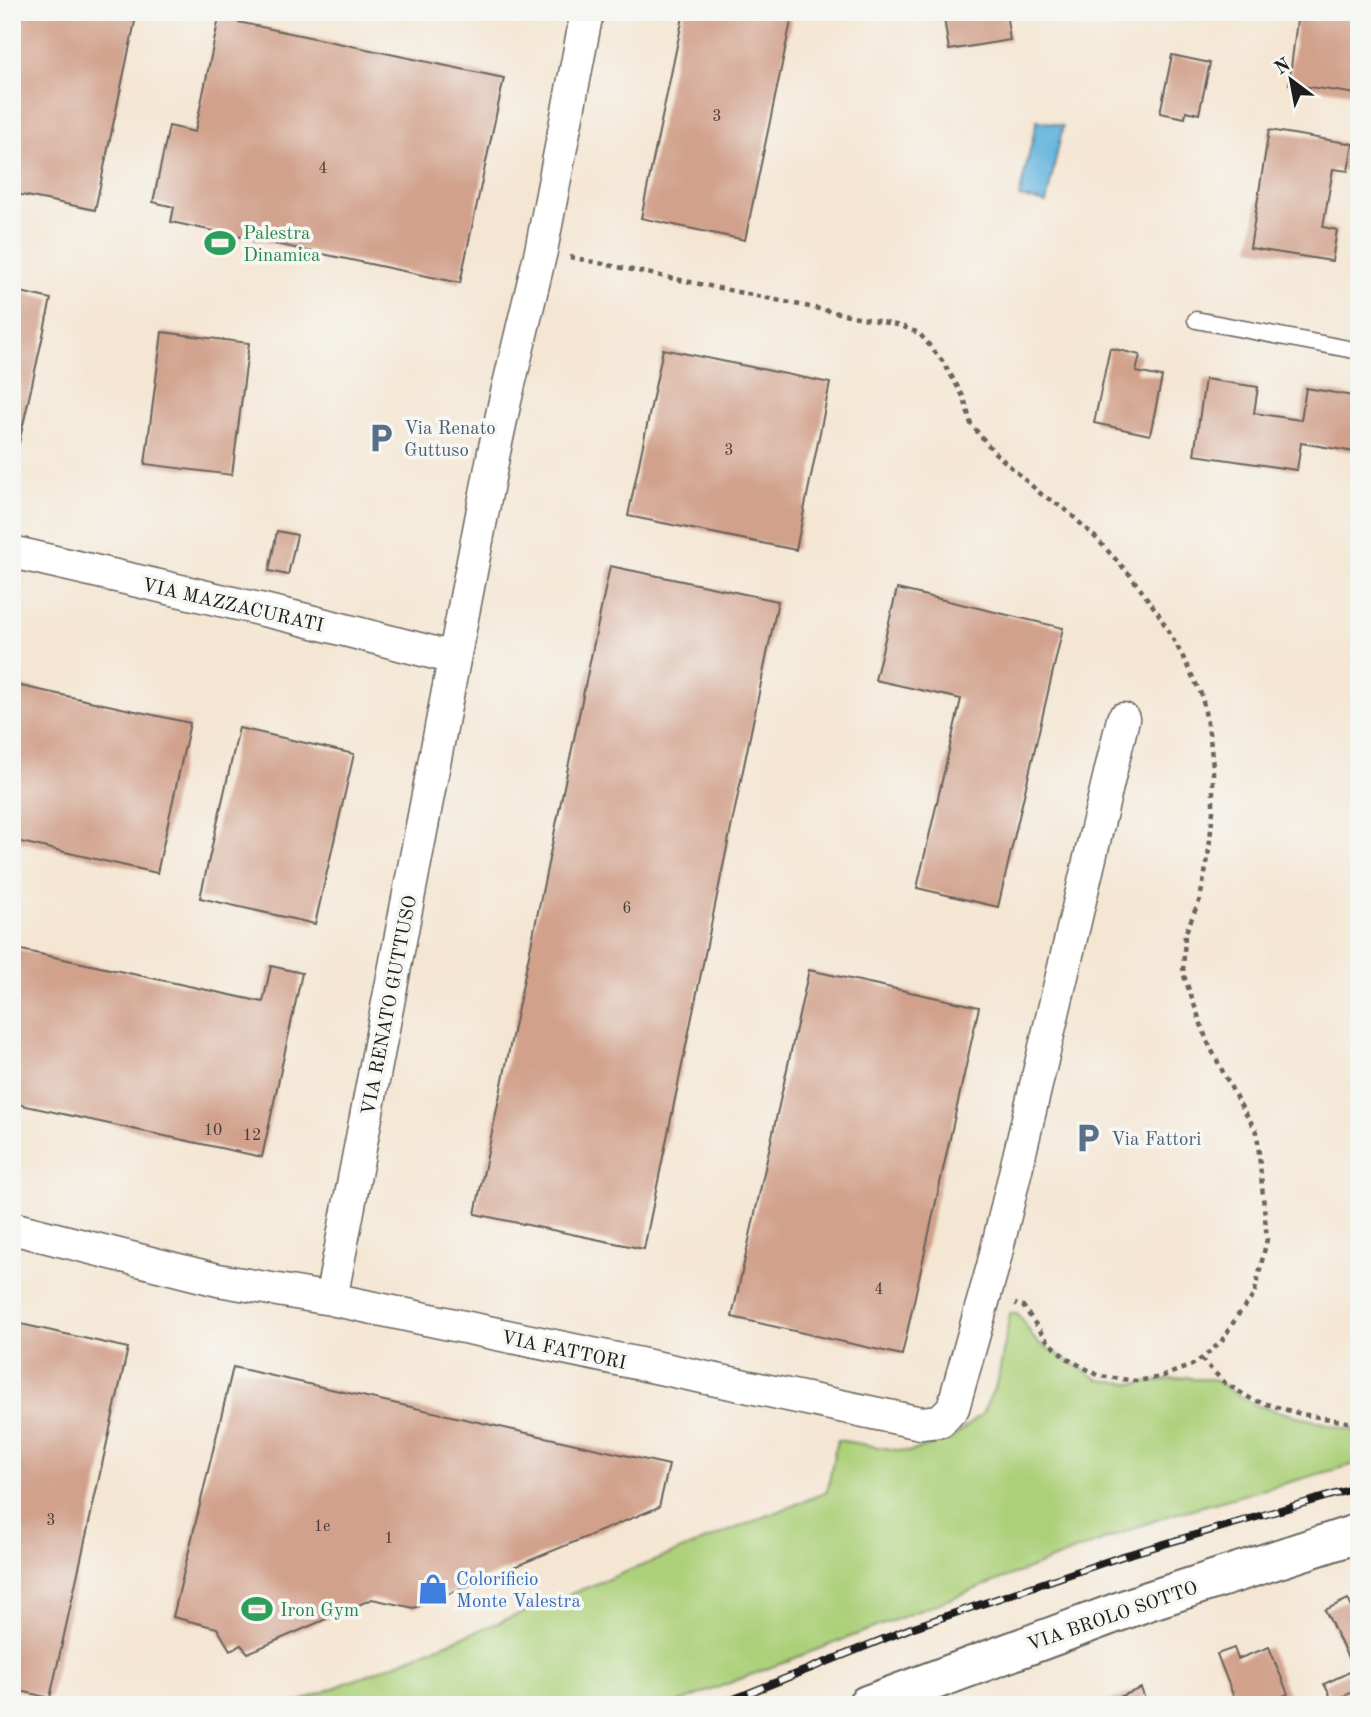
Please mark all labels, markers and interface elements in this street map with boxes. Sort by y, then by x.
north arrow [1256,46,1326,116]
text: N [1272,56,1295,80]
house number: 3 [712,109,722,125]
house number: 4 [318,161,328,177]
place label: Palestra Dinamica [243,225,321,266]
sports icon: Palestra Dinamica [203,226,237,260]
place label: Via Renato Guttuso [404,420,496,461]
parking icon: Via Renato Guttuso [364,421,398,455]
house number: 3 [724,443,734,459]
street label: VIA MAZZACURATI [140,576,325,637]
street label: VIA RENATO GUTTUSO [360,894,421,1117]
house number: 6 [622,901,632,917]
parking icon: Via Fattori [1071,1121,1105,1155]
house number: 10 [204,1123,222,1139]
house number: 12 [243,1128,261,1144]
place label: Via Fattori [1111,1131,1201,1150]
house number: 4 [874,1282,884,1298]
street label: VIA FATTORI [499,1329,628,1374]
house number: 3 [46,1513,56,1529]
house number: 1e [314,1519,330,1535]
house number: 1 [384,1531,394,1547]
place label: Colorificio Monte Valestra [456,1571,581,1612]
shop icon: Colorificio Monte Valestra [416,1572,450,1606]
street label: VIA BROLO SOTTO [1025,1579,1200,1655]
sports icon: Iron Gym [240,1592,274,1626]
place label: Iron Gym [280,1602,359,1621]

